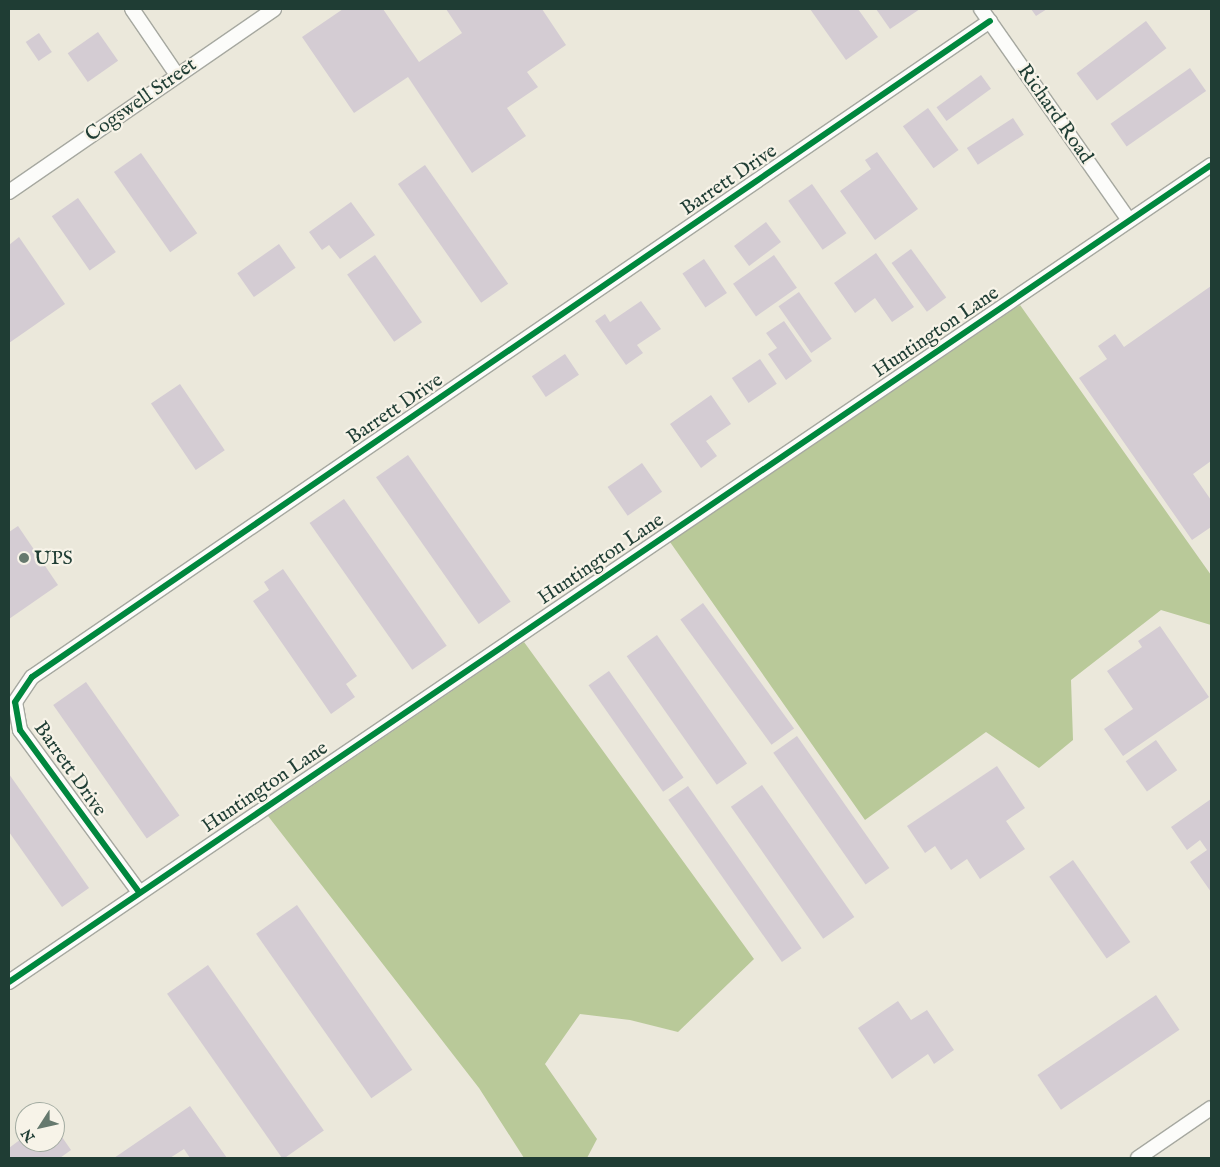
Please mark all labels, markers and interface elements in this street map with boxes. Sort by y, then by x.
street label: Cogswell Street [81,53,201,147]
street label: Richard Road [1012,60,1098,168]
street label: Barrett Drive [677,139,781,221]
street label: Huntington Lane [868,281,1004,383]
street label: Barrett Drive [343,368,447,450]
street label: Huntington Lane [533,508,669,610]
place label: UPS [34,546,73,570]
marker: UPS [18,552,30,564]
street label: Barrett Drive [29,717,111,821]
street label: Huntington Lane [197,736,333,838]
north arrow [15,1102,65,1152]
text: N [18,1125,39,1145]

